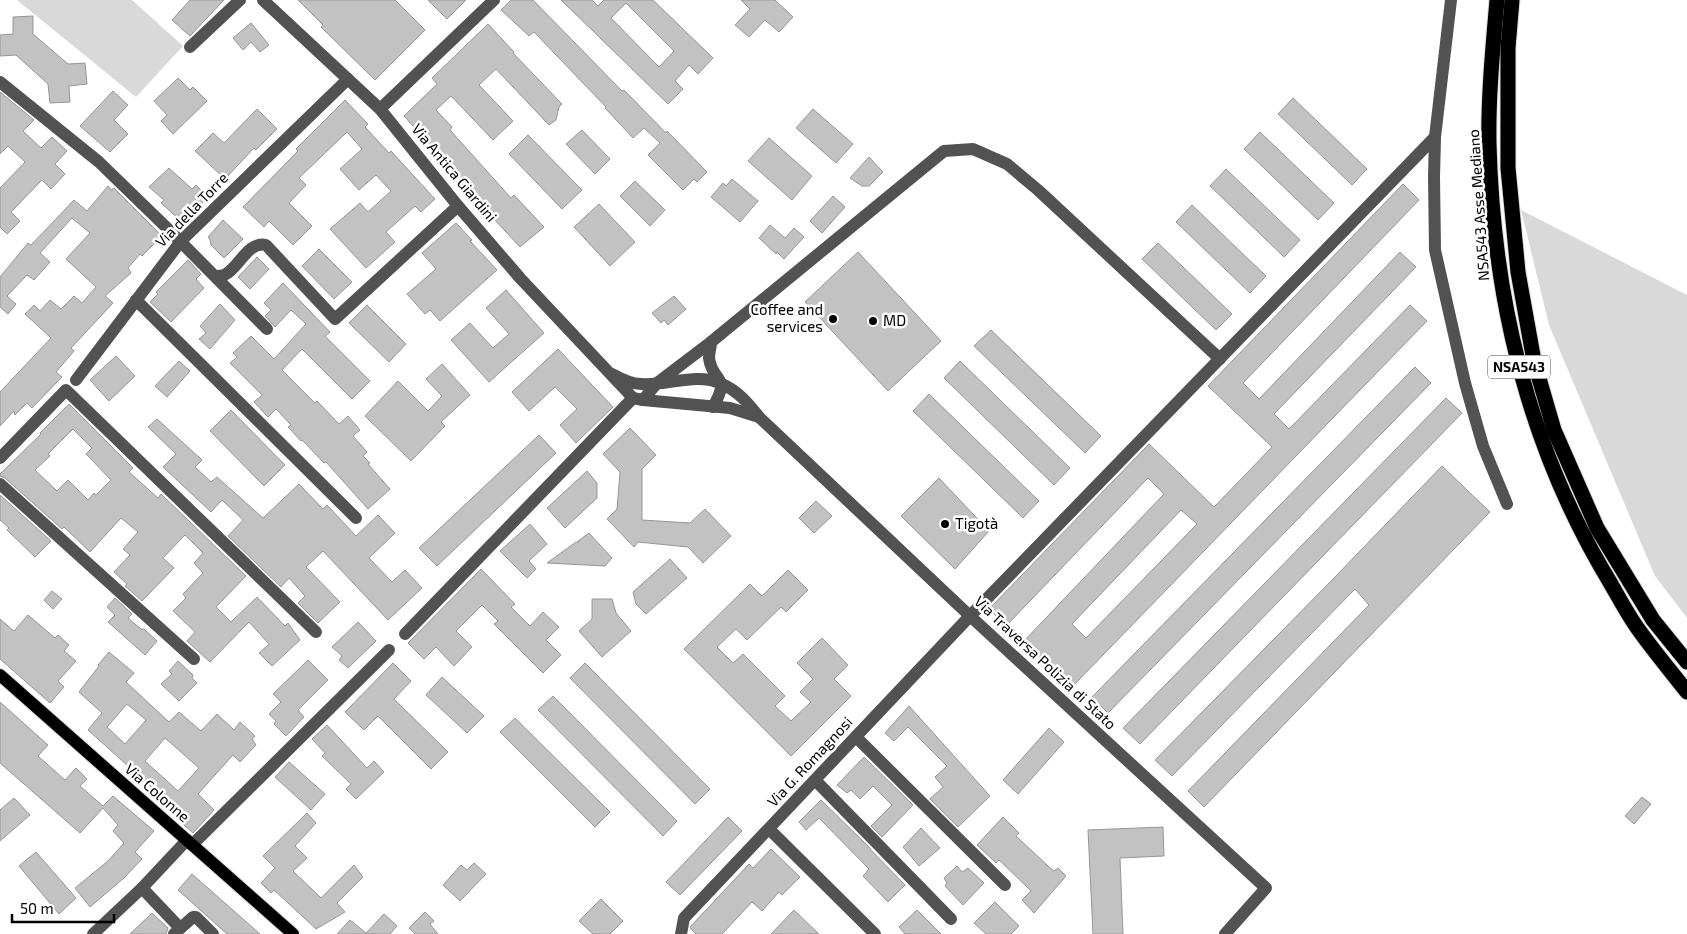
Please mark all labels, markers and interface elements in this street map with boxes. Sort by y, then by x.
street label: Via Antica Giardini [409,120,501,225]
street label: NSA543 Asse Mediano [1464,129,1492,281]
street label: Via della Torre [151,168,231,250]
place label: Coffee and services [750,300,823,335]
place label: MD [883,311,906,329]
marker: Coffee and services [827,313,839,325]
marker: MD [867,315,879,327]
road number: NSA543 [1488,356,1550,378]
place label: Tigotà [955,514,998,532]
marker: Tigotà [939,518,951,530]
street label: Via Traversa Polizia di Stato [971,592,1120,733]
street label: Via G. Romagnosi [763,713,856,810]
street label: Via Colonne [122,759,194,825]
scale bar [12,892,115,924]
text: 50 m [20,899,54,917]

